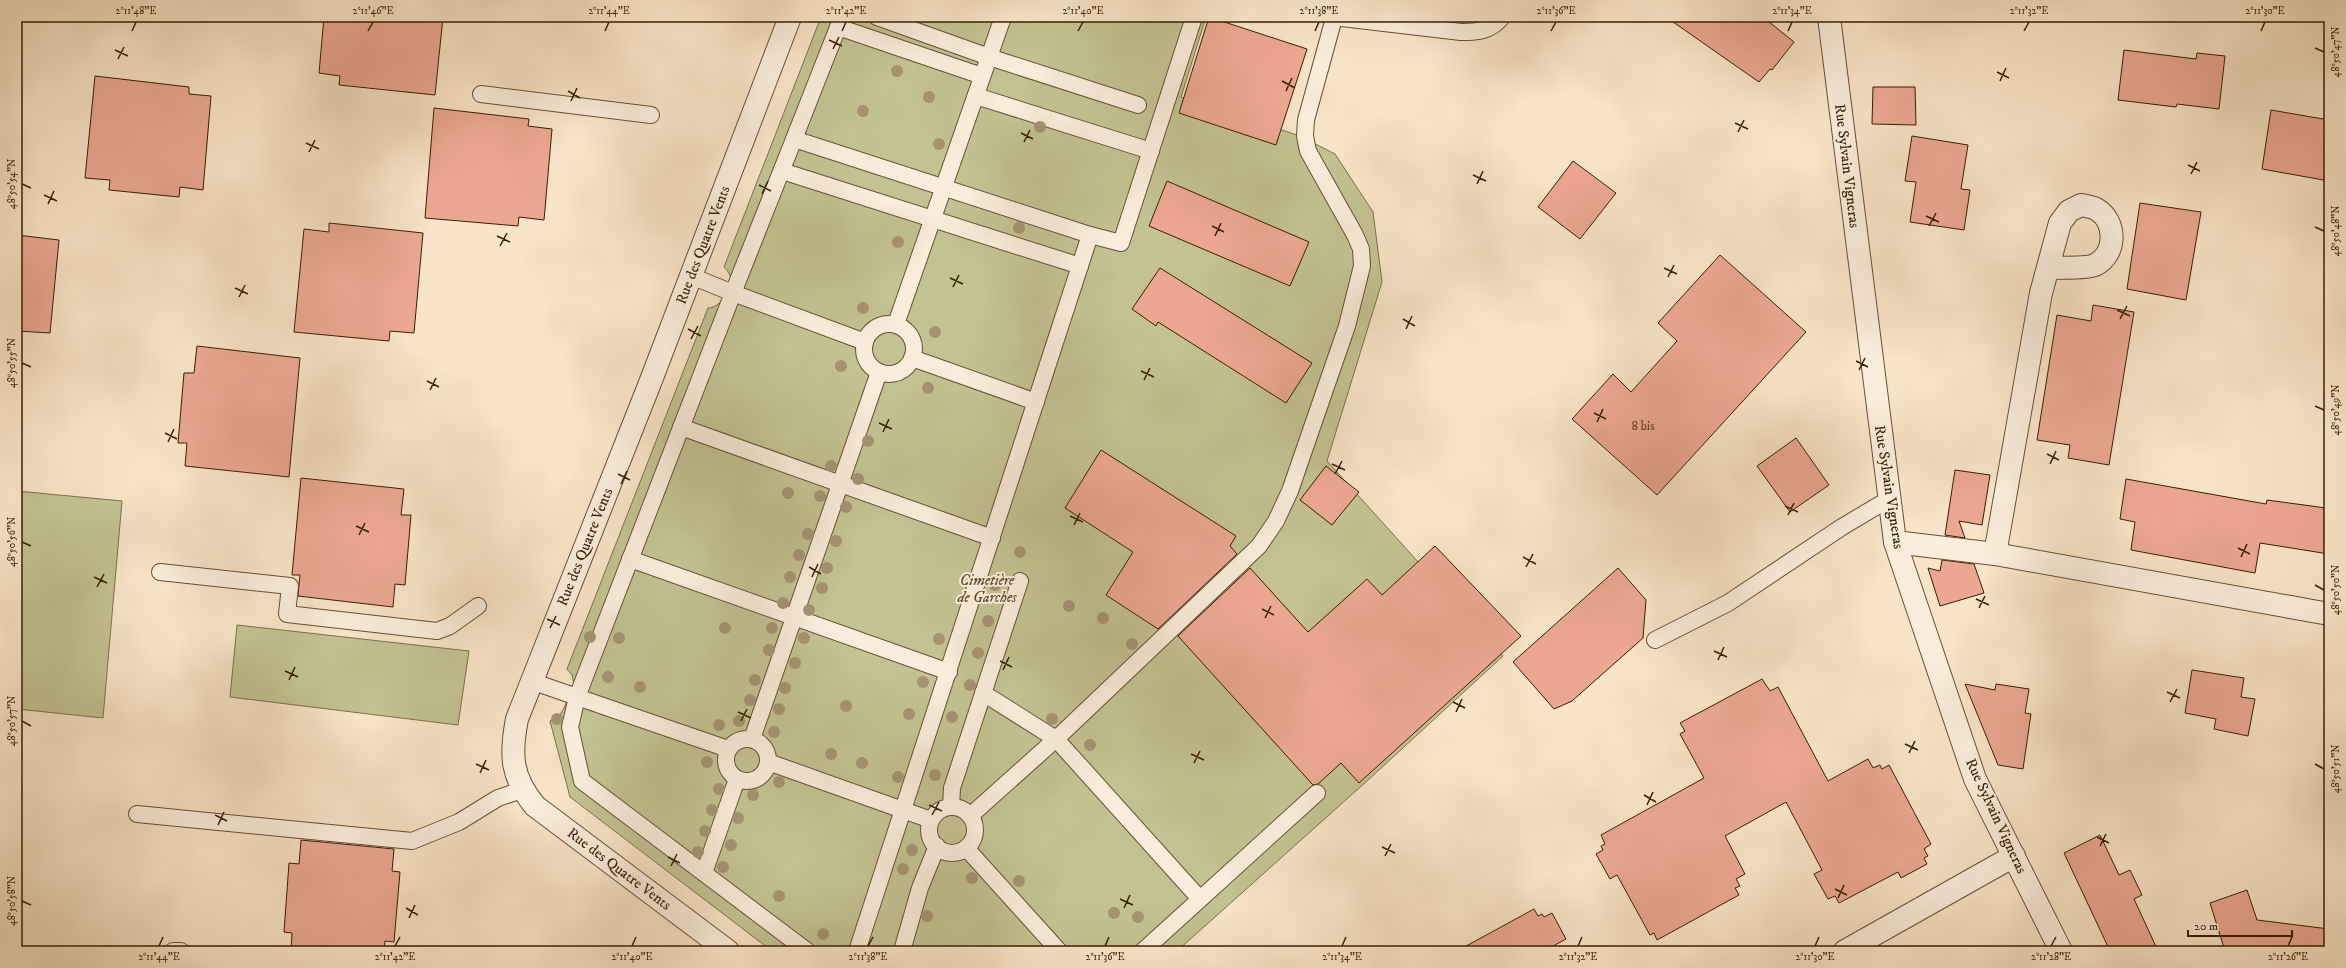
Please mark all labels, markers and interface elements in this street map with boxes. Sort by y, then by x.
text: 2°11'48"E [116,5,156,17]
text: 2°11'46"E [352,5,394,17]
text: 2°11'44"E [588,5,630,17]
text: 2°11'42"E [826,5,866,17]
text: 2°11'40"E [1062,5,1104,17]
text: 2°11'38"E [1300,5,1338,17]
text: 2°11'36"E [1537,5,1576,17]
text: 2°11'34"E [1772,5,1812,17]
text: 2°11'32"E [2010,5,2048,17]
text: 2°11'30"E [2245,5,2285,17]
text: 48°50'47"N [2330,27,2342,77]
street label: Rue Sylvain Vigneras [1830,103,1864,229]
text: 48°50'54"N [6,159,18,209]
street label: Rue des Quatre Vents [672,183,734,307]
text: 48°50'48"N [2330,206,2342,256]
text: 48°50'55"N [6,338,18,388]
text: 48°50'49"N [2330,385,2342,435]
house number: 8 bis [1631,418,1655,434]
street label: Rue Sylvain Vigneras [1870,424,1908,550]
street label: Rue des Quatre Vents [553,485,617,609]
text: 48°50'56"N [6,517,18,567]
text: 48°50'50"N [2330,565,2342,615]
park label: Cimetière de Garches [956,571,1017,607]
text: 48°50'57"N [6,696,18,746]
text: 48°50'51"N [2330,745,2342,793]
street label: Rue Sylvain Vigneras [1961,755,2031,877]
street label: Rue des Quatre Vents [563,824,675,914]
text: 48°50'58"N [6,876,18,926]
scale bar [2188,912,2292,938]
text: 20 m [2194,919,2218,934]
text: 2°11'44"E [138,951,180,963]
text: 2°11'42"E [375,951,415,963]
text: 2°11'40"E [611,951,653,963]
text: 2°11'38"E [849,951,887,963]
text: 2°11'36"E [1086,951,1125,963]
text: 2°11'34"E [1322,951,1362,963]
text: 2°11'32"E [1559,951,1597,963]
text: 2°11'30"E [1795,951,1835,963]
text: 2°11'28"E [2031,951,2071,963]
text: 2°11'26"E [2268,951,2308,963]

